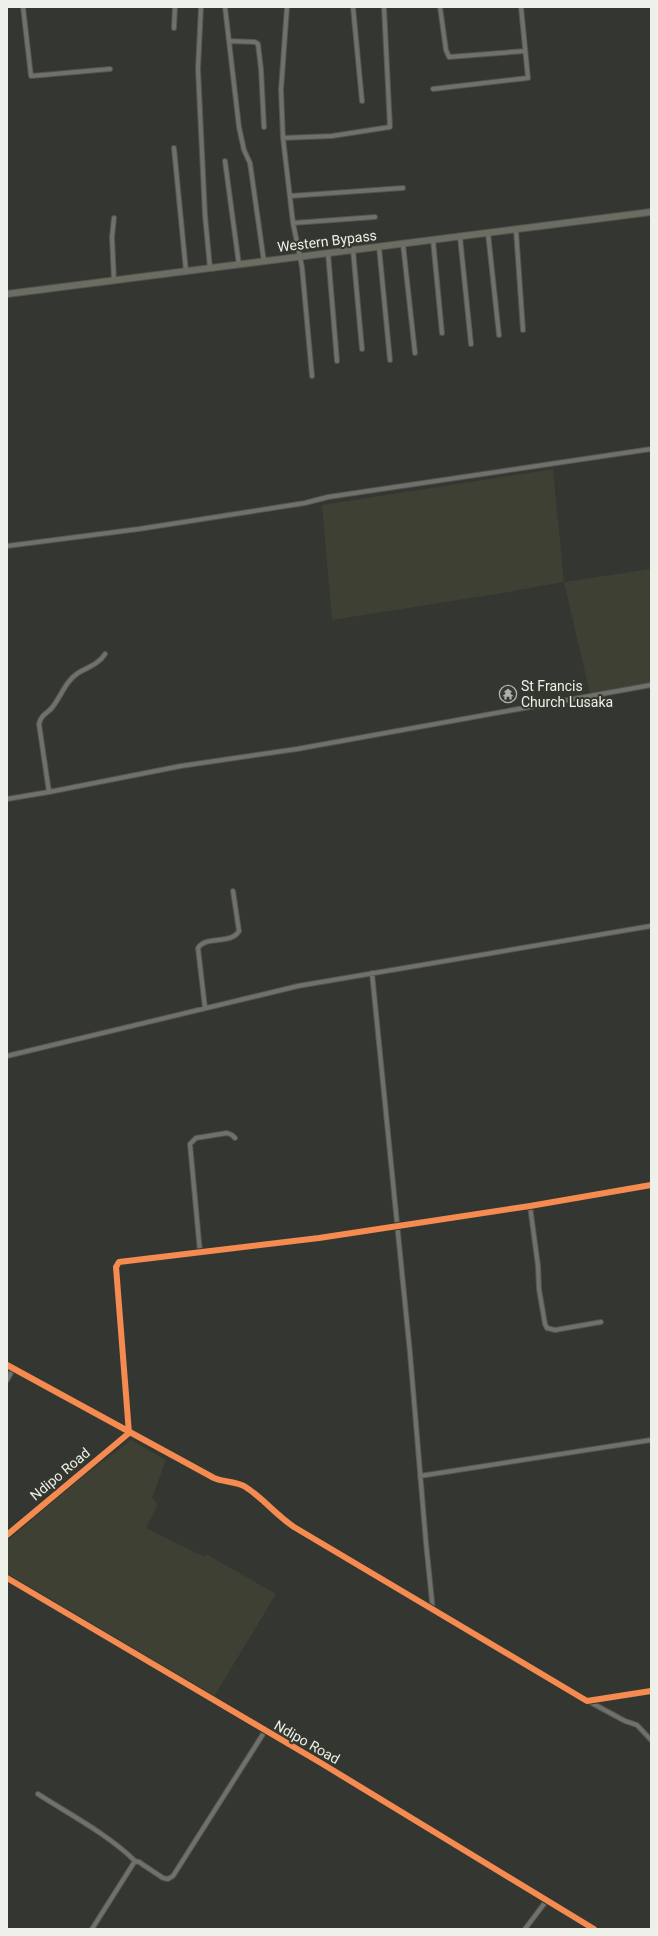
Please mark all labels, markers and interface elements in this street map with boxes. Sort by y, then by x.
street label: Western Bypass [276,227,378,255]
place label: St Francis Church Lusaka [521,678,613,710]
temple icon: St Francis Church Lusaka [498,684,518,704]
street label: Ndipo Road [27,1444,93,1504]
street label: Ndipo Road [272,1717,342,1767]

